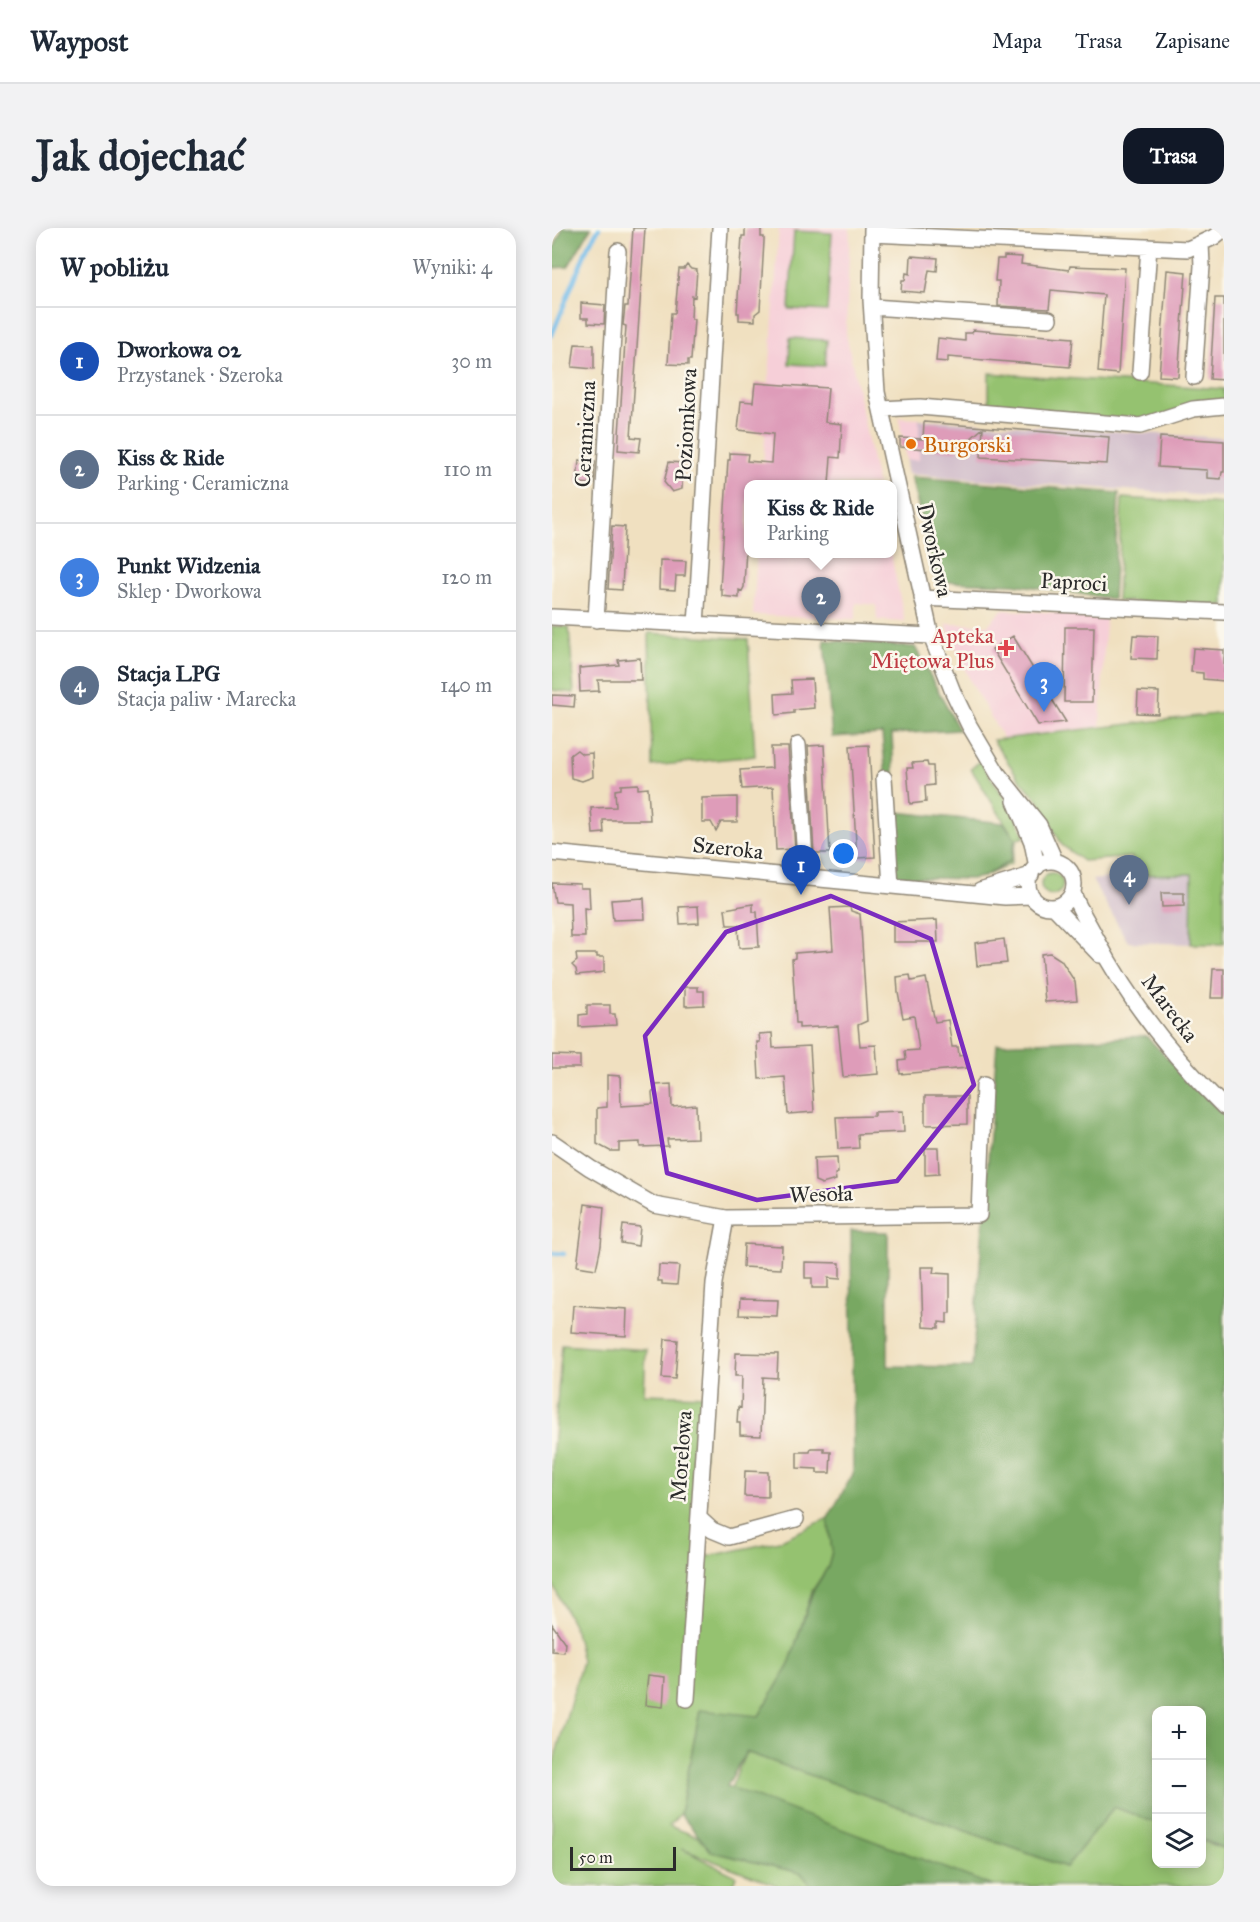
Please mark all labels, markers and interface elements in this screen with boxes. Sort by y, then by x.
text: Waypost [30,24,128,59]
text: Mapa [992,28,1042,54]
text: Trasa [1075,28,1122,54]
text: Zapisane [1155,28,1230,54]
button: Trasa [1123,128,1224,184]
text: Jak dojechać [36,130,245,182]
text: W pobliżu [60,251,169,283]
text: Wyniki: 4 [412,255,492,279]
text: Dworkowa 02 [117,336,241,363]
text: 1 [76,349,83,373]
text: 30 m [451,349,492,373]
text: Przystanek · Szeroka [117,363,283,387]
street label: Poziomkowa [670,367,702,483]
street label: Ceramiczna [569,379,601,488]
place label: Burgorski [923,431,1011,458]
marker: Burgorski [904,437,918,451]
text: Kiss & Ride [117,444,224,471]
text: 2 [75,457,84,481]
text: 110 m [444,457,492,481]
text: Parking · Ceramiczna [117,471,289,495]
popup [744,480,897,558]
text: Kiss & Ride [767,494,874,521]
street label: Dworkowa [911,500,959,600]
text: Parking [767,521,829,545]
text: Punkt Widzenia [117,552,260,579]
text: 3 [76,565,84,589]
text: 120 m [441,565,492,589]
street label: Paproci [1040,567,1108,597]
pin: 2 [802,578,840,627]
text: Sklep · Dworkowa [117,579,261,603]
place label: Apteka Miętowa Plus [871,622,995,674]
marker: Apteka Miętowa Plus [999,641,1013,655]
text: Stacja LPG [117,660,220,687]
pin: 3 [1024,662,1064,712]
text: 4 [74,673,85,697]
text: 140 m [440,673,492,697]
text: Stacja paliw · Marecka [117,687,296,711]
street label: Szeroka [691,831,765,865]
your location [829,839,858,868]
pin: 1 [782,846,820,895]
pin: 4 [1110,856,1148,905]
street label: Marecka [1136,969,1205,1048]
street label: Wesoła [789,1179,854,1209]
street label: Morelowa [664,1409,698,1503]
map controls [1152,1706,1206,1868]
button: + [1152,1706,1206,1760]
button: − [1152,1760,1206,1814]
button: layers [1152,1814,1206,1868]
scale bar [570,1844,676,1872]
text: 50 m [579,1848,613,1867]

